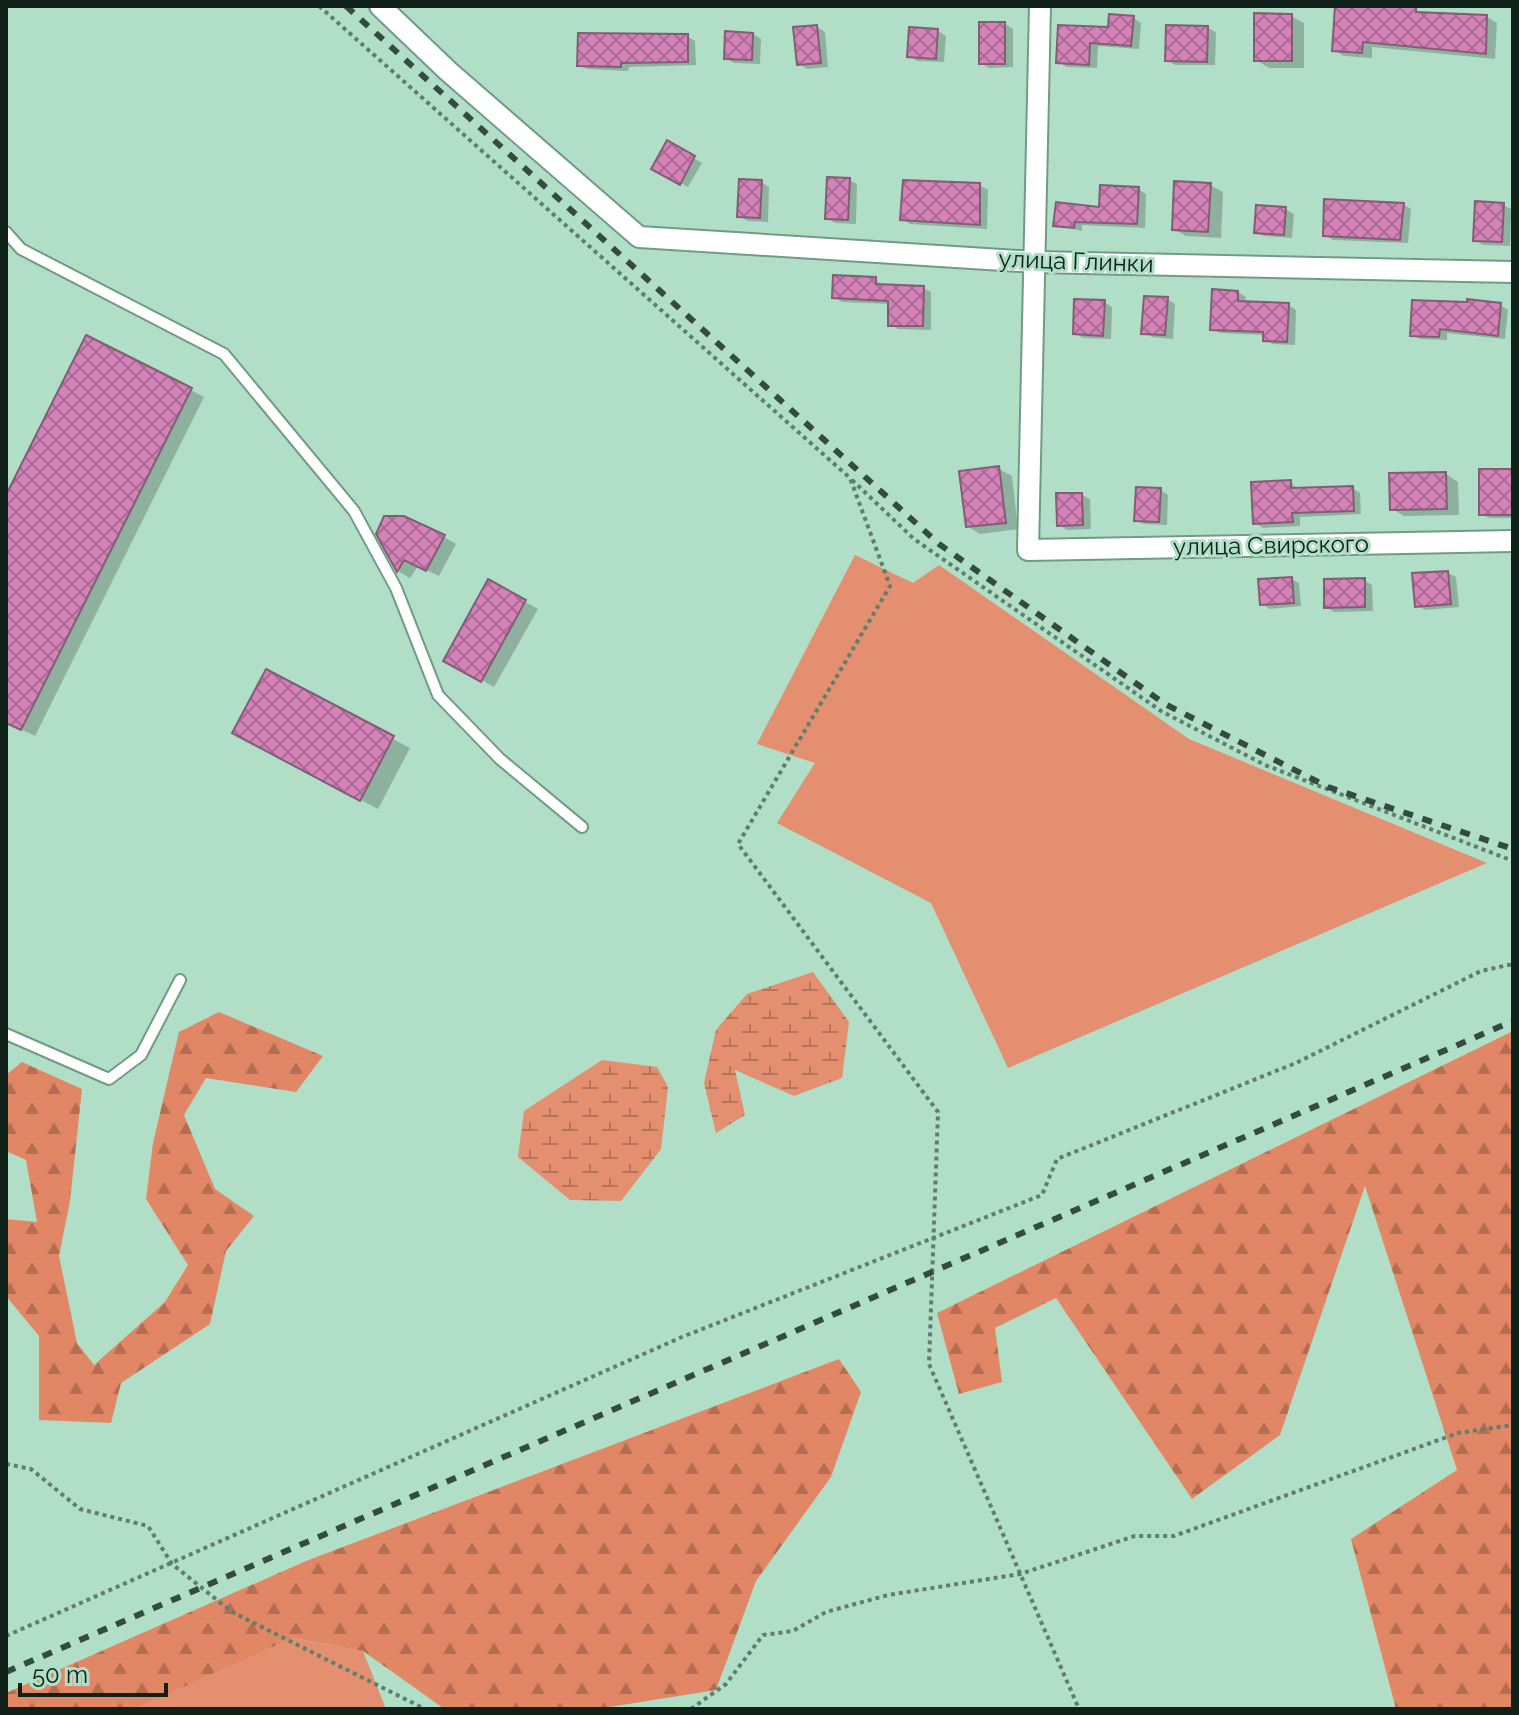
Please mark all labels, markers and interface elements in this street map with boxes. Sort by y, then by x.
street label: улица Глинки [998,244,1154,278]
street label: улица Свирского [1173,529,1369,561]
scale bar [20,1647,166,1697]
text: 50 m [32,1660,88,1689]

